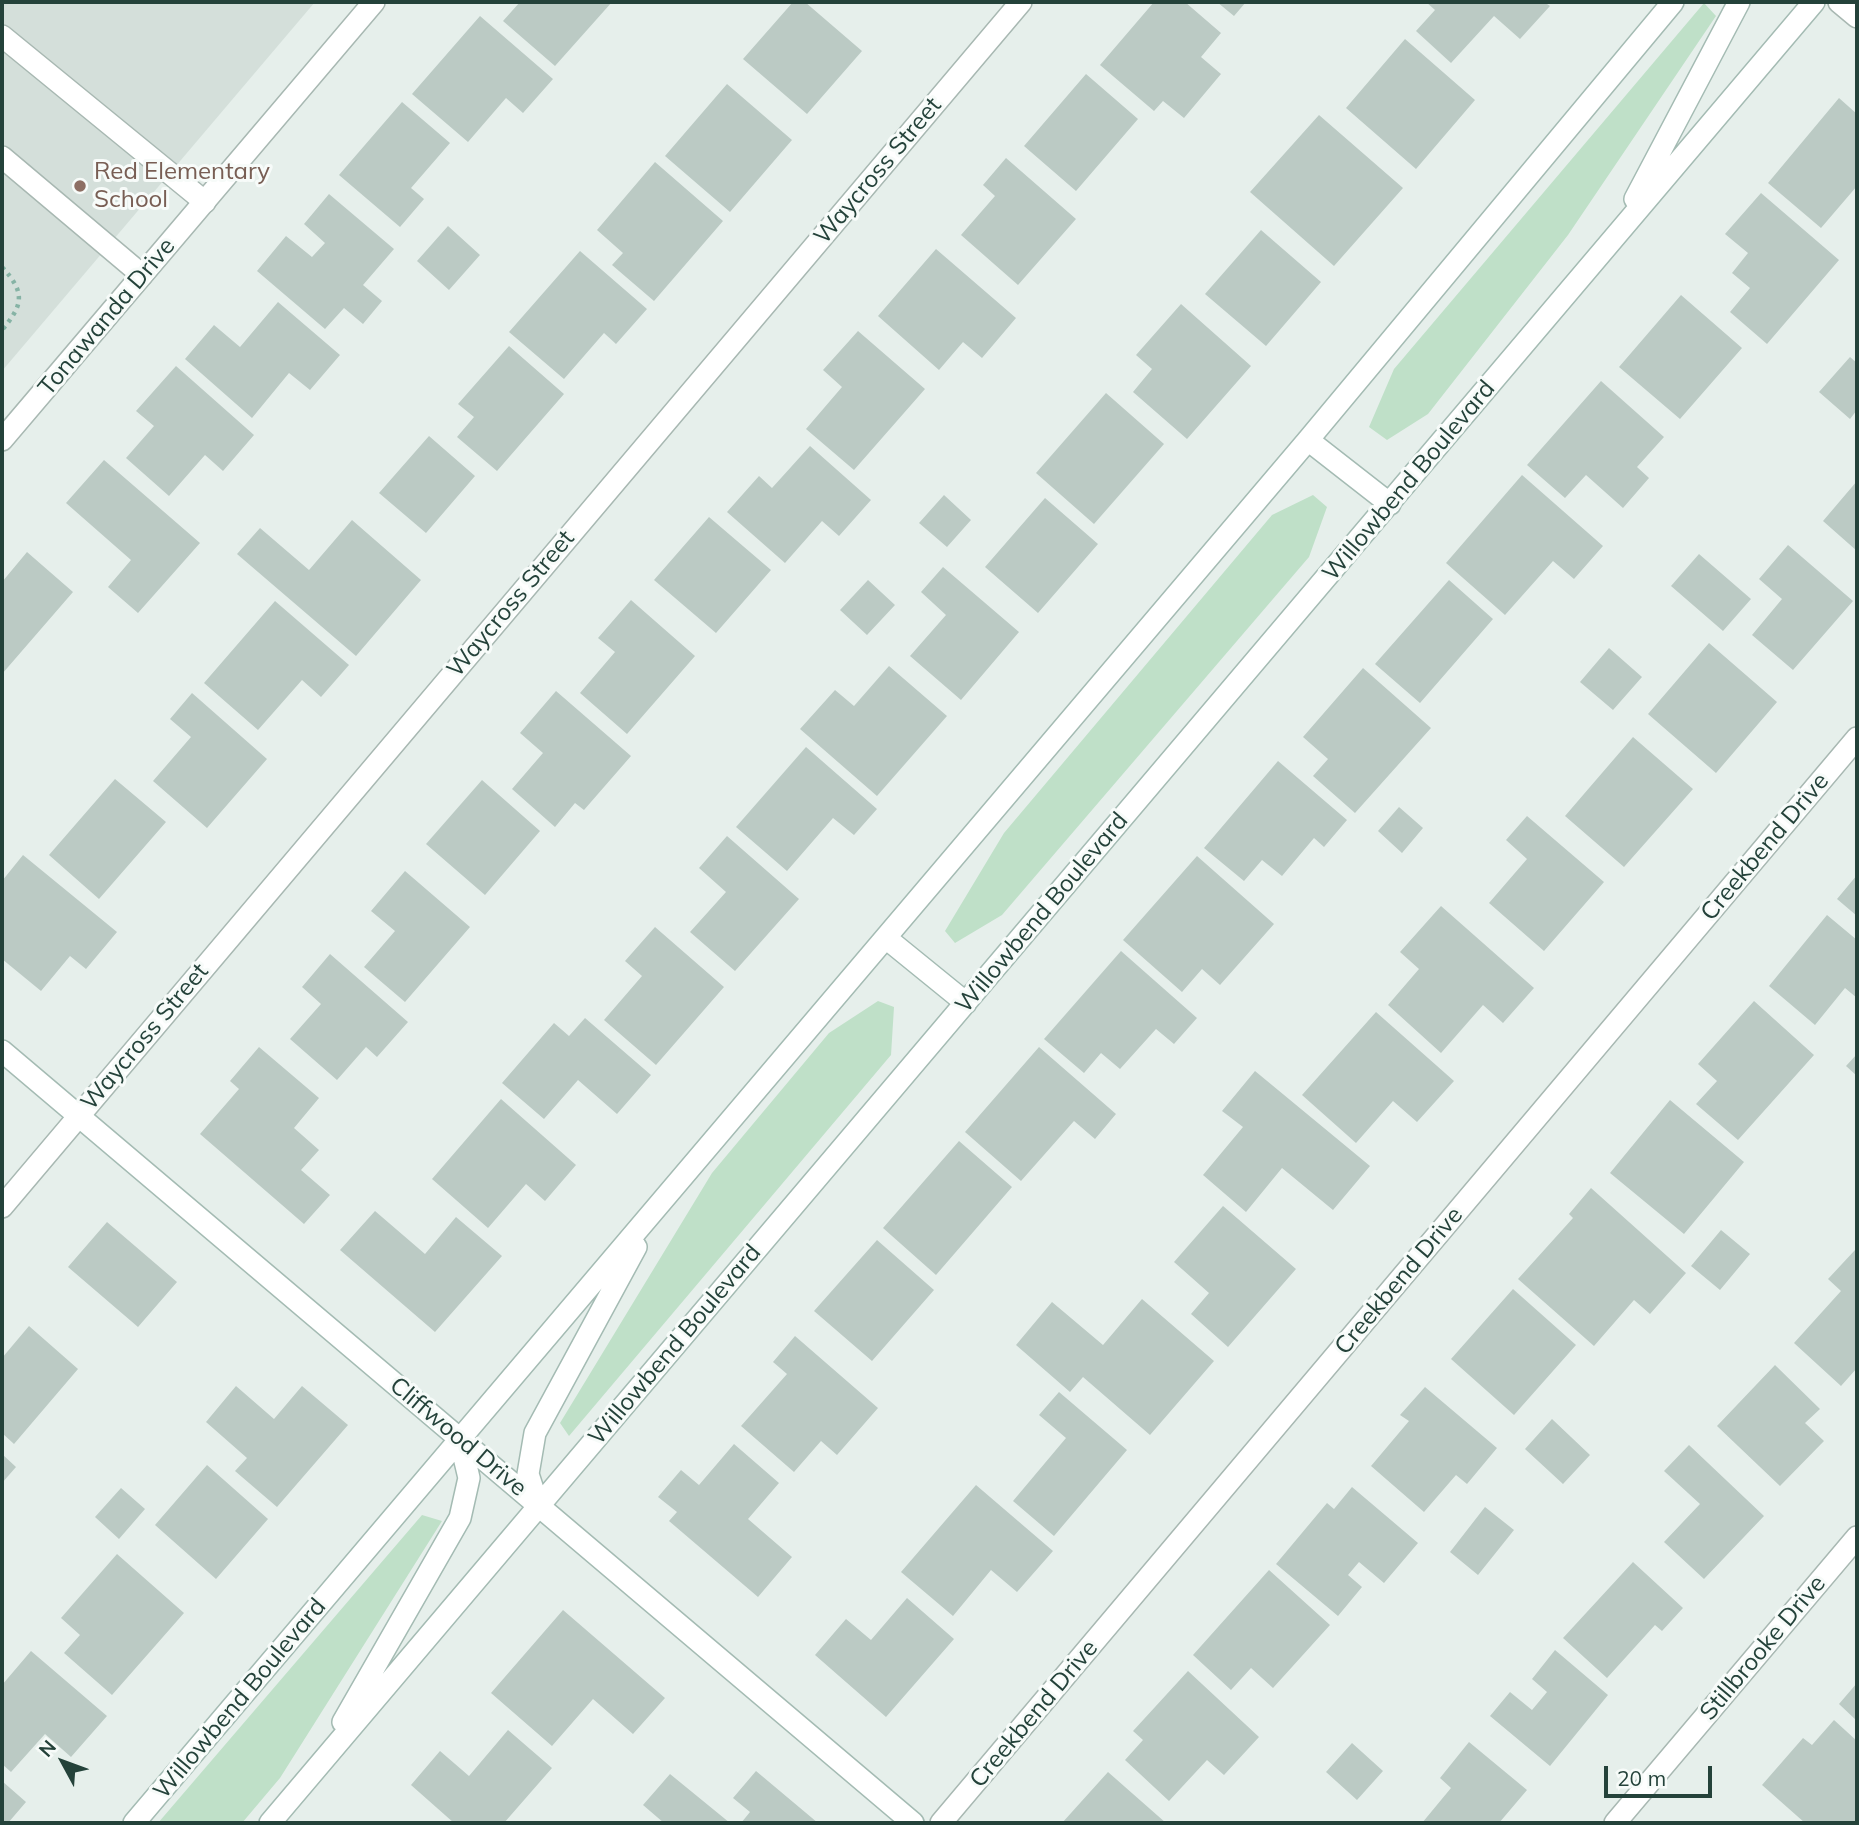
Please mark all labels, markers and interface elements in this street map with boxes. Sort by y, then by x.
street label: Waycross Street [808,92,948,250]
place label: Red Elementary School [94,158,270,214]
marker: Red Elementary School [72,178,88,194]
street label: Tonawanda Drive [33,232,181,402]
street label: Willowbend Boulevard [1317,375,1501,587]
street label: Waycross Street [441,525,581,683]
street label: Creekbend Drive [1695,767,1835,927]
street label: Willowbend Boulevard [950,807,1134,1019]
street label: Waycross Street [75,958,215,1116]
street label: Creekbend Drive [1329,1201,1469,1361]
street label: Willowbend Boulevard [583,1239,767,1451]
street label: Cliffwood Drive [384,1371,532,1503]
street label: Stillbrooke Drive [1694,1570,1832,1726]
street label: Willowbend Boulevard [148,1593,332,1805]
street label: Creekbend Drive [964,1634,1104,1794]
north arrow [28,1727,98,1797]
text: N [33,1735,61,1762]
scale bar [1607,1752,1716,1796]
text: 20 m [1617,1765,1666,1791]

